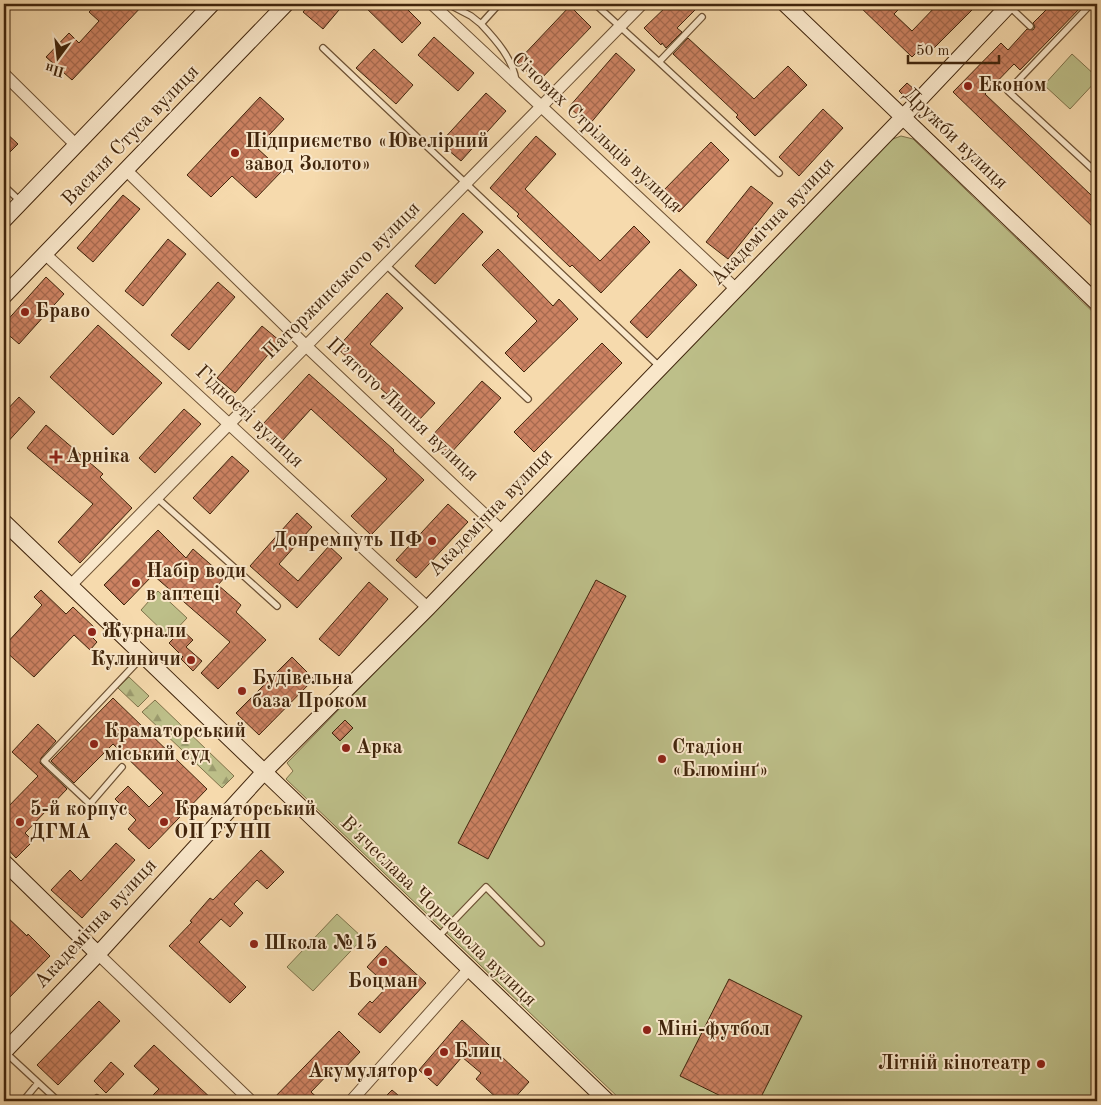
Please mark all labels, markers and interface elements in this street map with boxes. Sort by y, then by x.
north arrow [32,32,82,82]
scale bar [908,32,1000,64]
text: 50 m [916,44,950,59]
street label: Січових Стрільців вулиця [507,49,685,217]
text: Пн [44,60,66,79]
street label: Василя Стуса вулиця [59,62,203,210]
place label: Економ [978,76,1047,96]
marker: Економ [962,80,974,92]
street label: Дружби вулиця [899,84,1011,194]
place label: Підприємство «Ювелірний завод Золото» [245,132,489,175]
marker: Підприємство «Ювелірний завод Золото» [229,147,241,159]
street label: Академічна вулиця [707,154,839,290]
street label: Паторжинського вулиця [260,199,424,363]
place label: Браво [35,302,90,322]
marker: Браво [19,306,31,318]
street label: П’ятого Липня вулиця [322,335,482,485]
street label: Гідності вулиця [191,362,307,472]
street label: Академічна вулиця [425,445,557,581]
place label: Арніка [66,447,130,467]
marker: Арніка [50,451,62,463]
place label: Донремпуть ПФ [273,531,422,551]
marker: Донремпуть ПФ [426,535,438,547]
place label: Набір води в аптеці [146,562,246,605]
marker: Набір води в аптеці [130,577,142,589]
place label: Журнали [102,622,186,642]
marker: Журнали [86,626,98,638]
place label: Кулиничи [90,650,181,670]
marker: Кулиничи [185,654,197,666]
place label: Будівельна база Проком [252,669,368,712]
marker: Будівельна база Проком [236,685,248,697]
place label: Краматорський міський суд [104,722,246,765]
marker: Краматорський міський суд [88,738,100,750]
place label: Арка [356,738,403,758]
place label: Стадіон «Блюмінґ» [672,738,769,781]
marker: Арка [340,742,352,754]
marker: Стадіон «Блюмінґ» [656,753,668,765]
place label: 5-й корпус ДГМА [30,799,128,843]
place label: Краматорський ОП ГУНП [174,800,316,843]
street label: В'ячеслава Чорновола вулиця [336,813,540,1011]
marker: 5-й корпус ДГМА [14,816,26,828]
marker: Краматорський ОП ГУНП [158,816,170,828]
street label: Академічна вулиця [31,855,161,993]
place label: Школа №15 [264,933,377,954]
marker: Школа №15 [248,938,260,950]
marker: Боцман [377,956,389,968]
place label: Боцман [348,972,418,992]
place label: Міні-футбол [657,1020,770,1040]
marker: Міні-футбол [641,1024,653,1036]
place label: Блиц [454,1042,502,1062]
marker: Блиц [438,1046,450,1058]
place label: Літній кінотеатр [878,1054,1031,1074]
marker: Літній кінотеатр [1035,1058,1047,1070]
place label: Акумулятор [308,1062,418,1082]
marker: Акумулятор [422,1066,434,1078]

